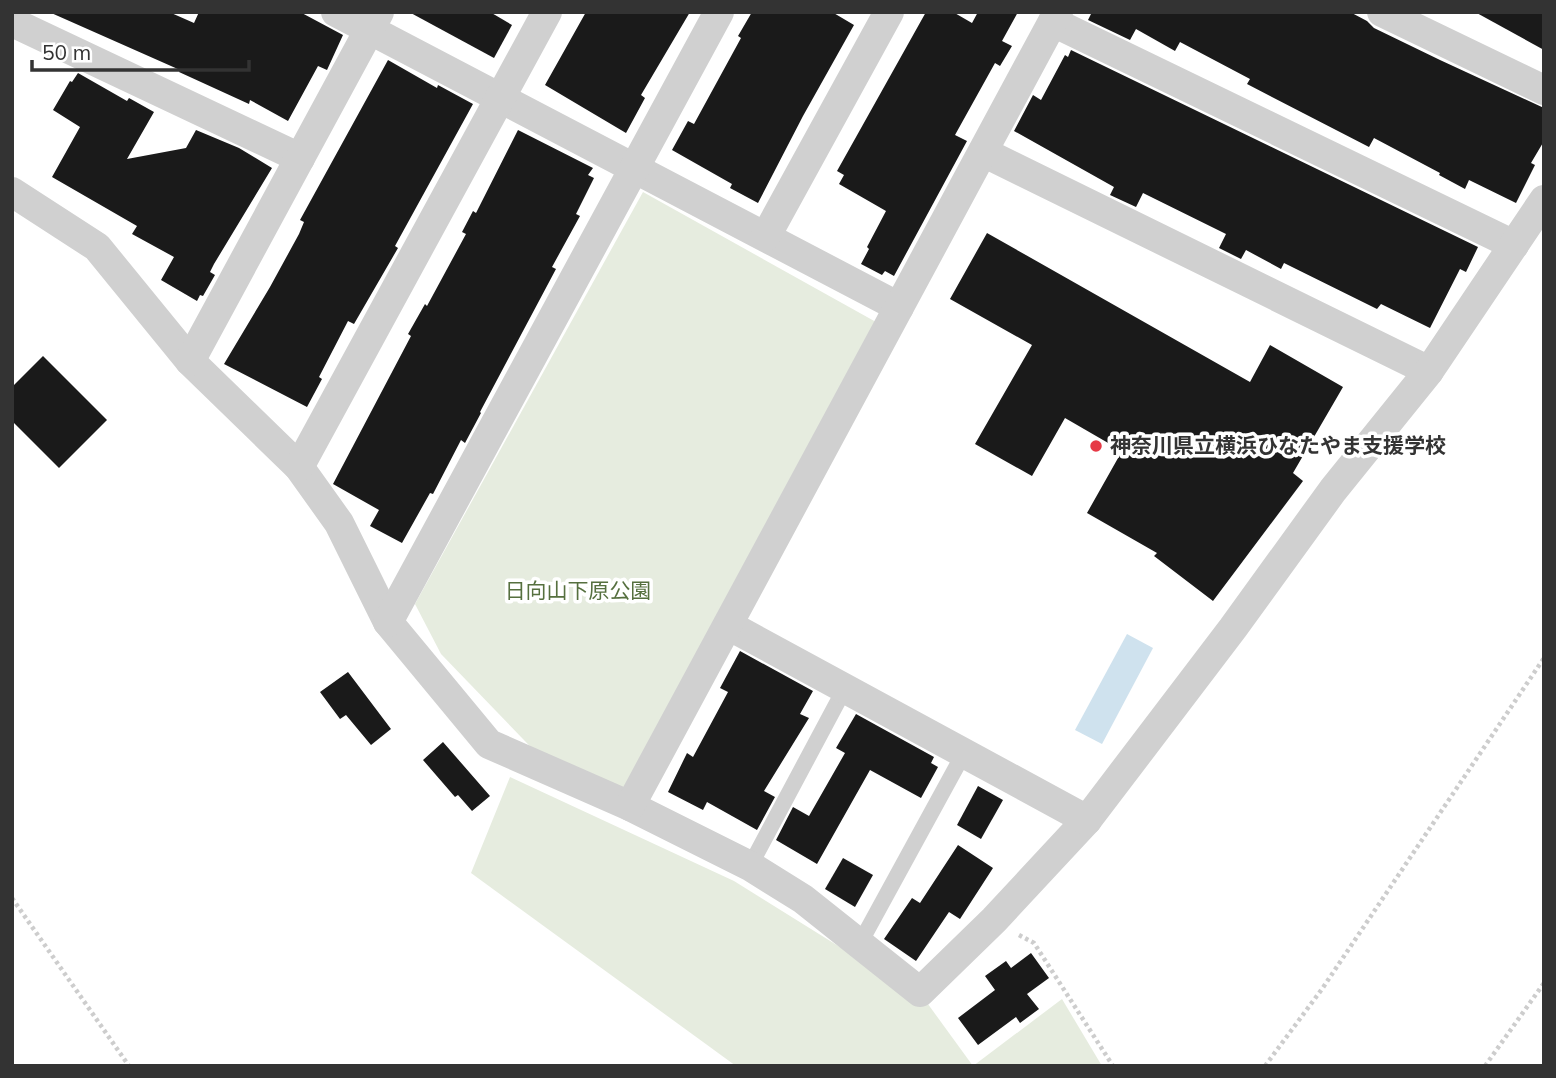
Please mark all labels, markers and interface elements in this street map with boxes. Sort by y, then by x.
scale bar [32,28,248,72]
text: 50 m [42,39,91,65]
place label: 神奈川県立横浜ひなたやま支援学校 [1110,432,1446,458]
marker: 神奈川県立横浜ひなたやま支援学校 [1088,438,1104,454]
park label: 日向山下原公園 [505,577,652,603]

